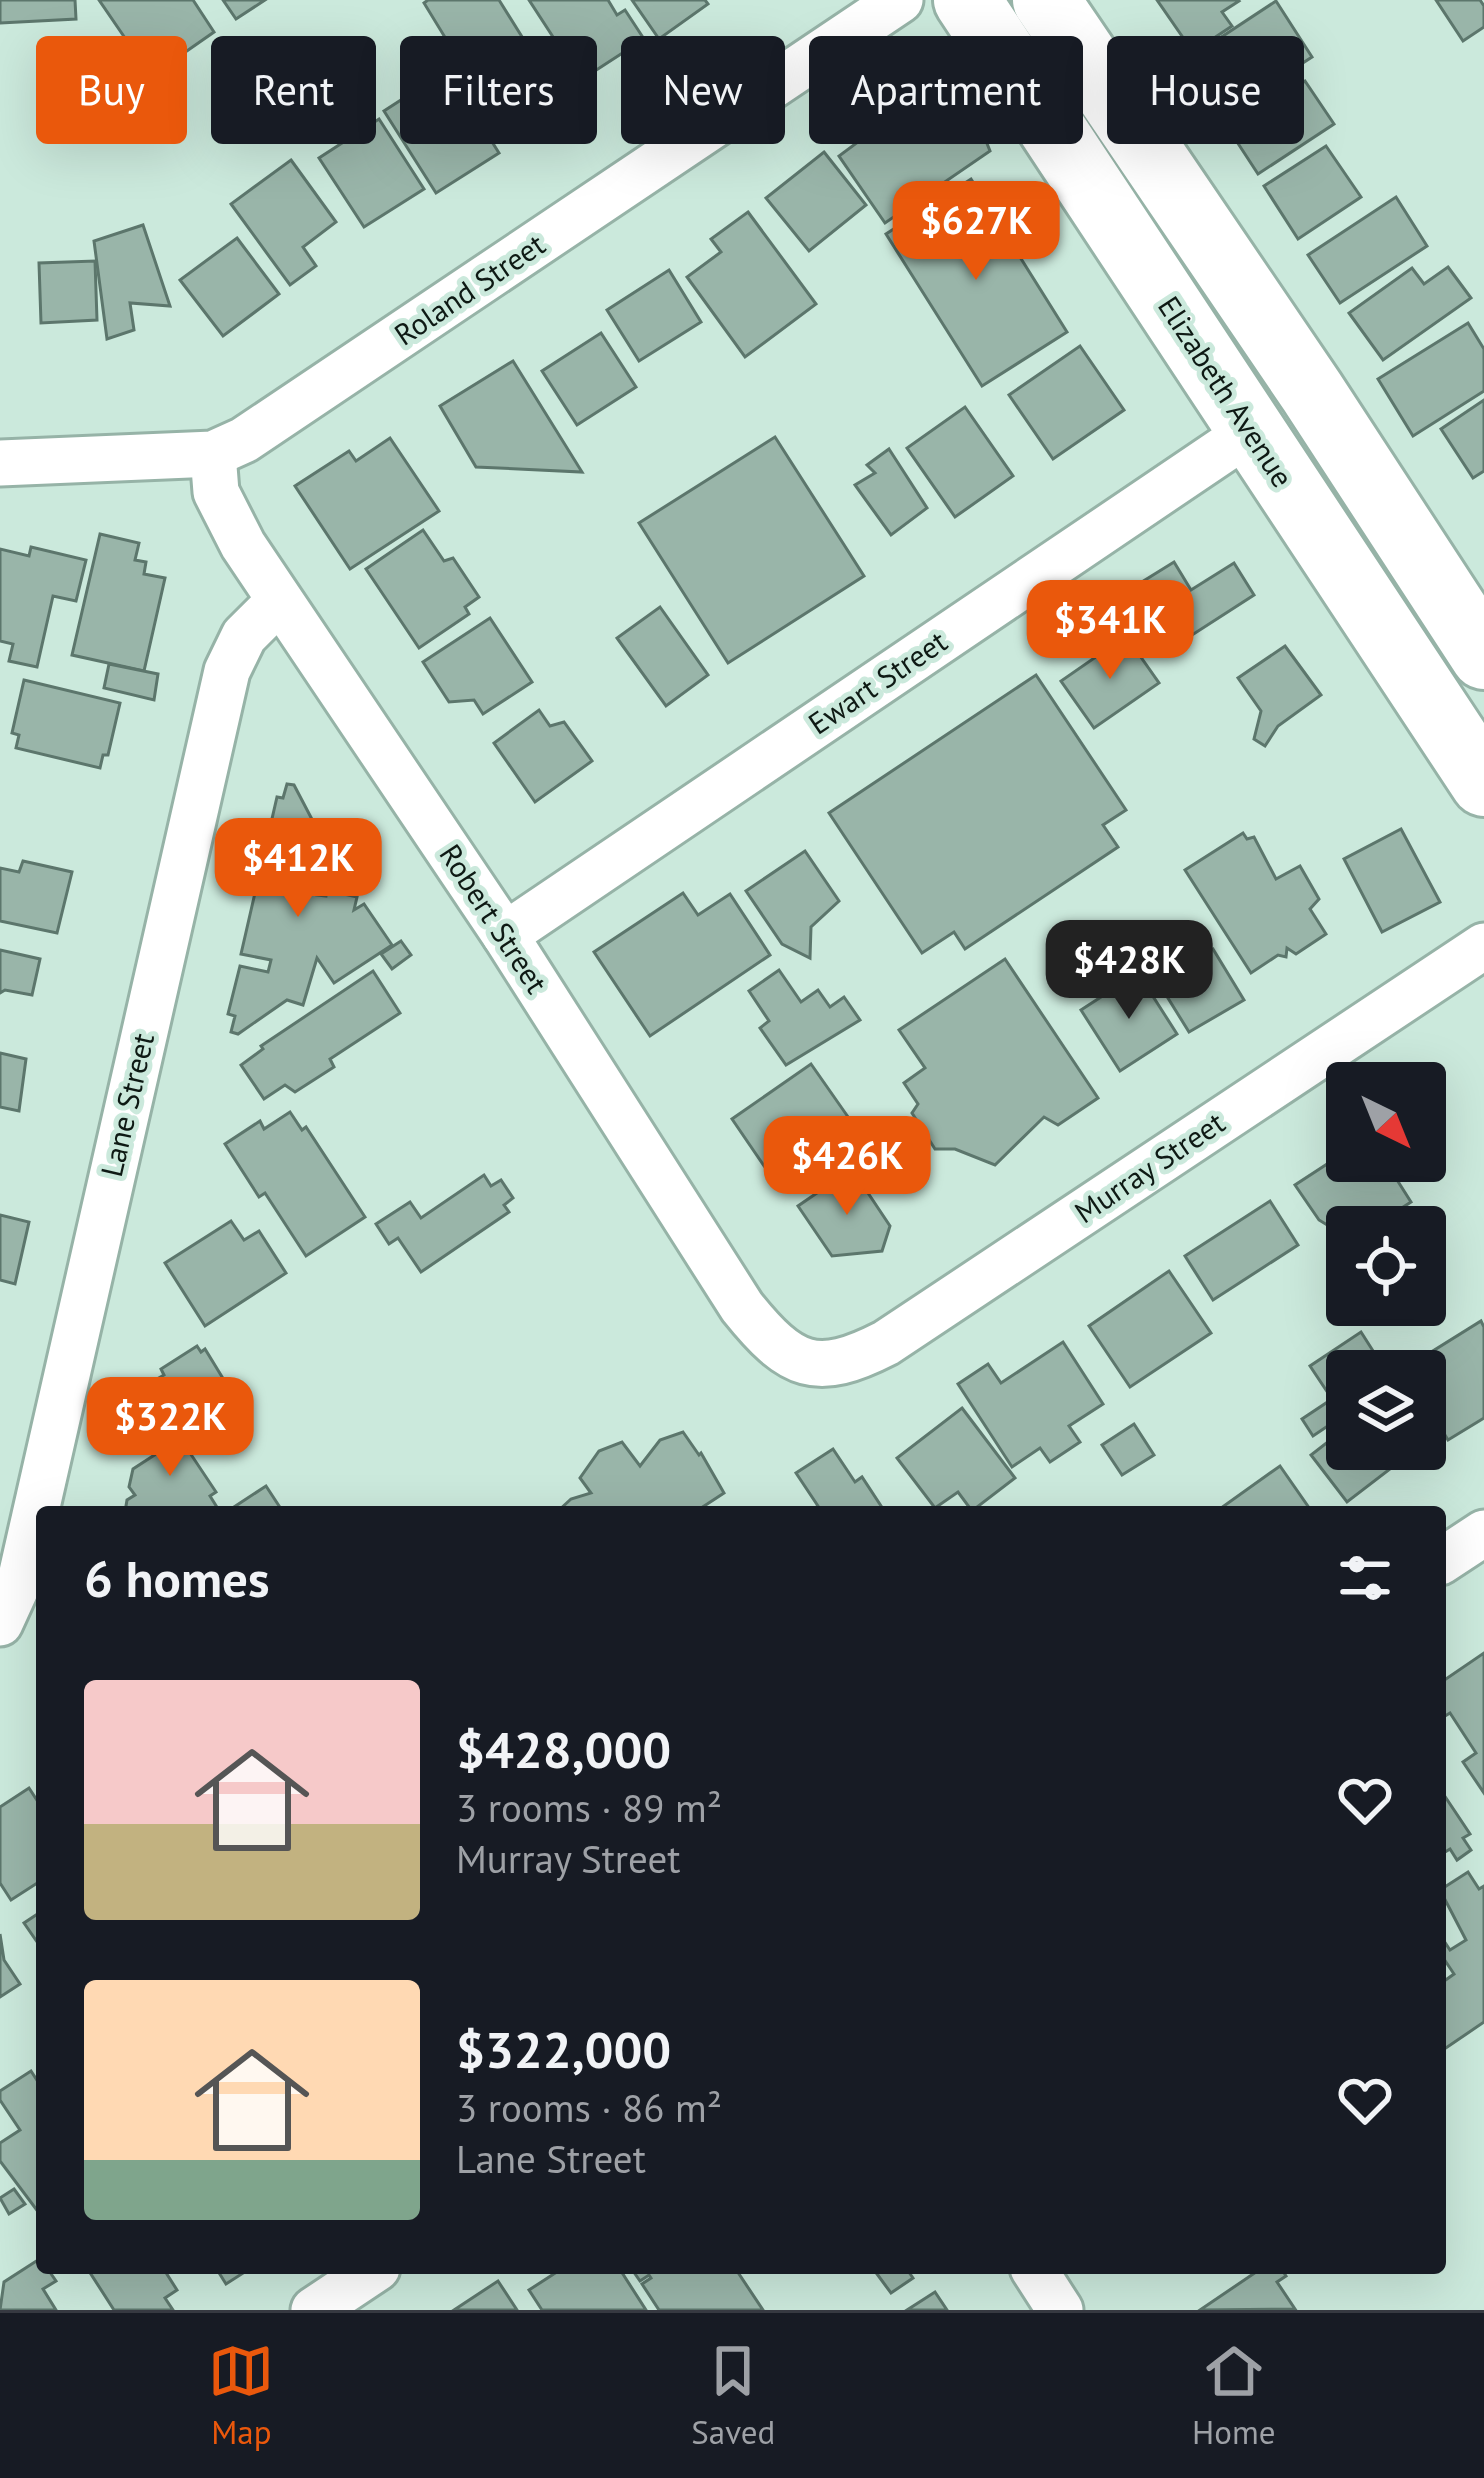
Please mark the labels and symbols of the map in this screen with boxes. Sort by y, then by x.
pin: $627K [892,181,1060,283]
street label: Roland Street [386,224,552,353]
street label: Elizabeth Avenue [1150,288,1303,494]
pin: $341K [1026,580,1194,682]
street label: Ewart Street [800,621,954,742]
pin: $412K [214,818,382,920]
street label: Robert Street [432,836,557,1000]
pin: $428K [1045,920,1213,1022]
street label: Lane Street [91,1029,162,1180]
north arrow [1326,1062,1446,1182]
street label: Murray Street [1067,1102,1232,1231]
pin: $426K [763,1116,931,1218]
pin: $322K [86,1377,254,1479]

